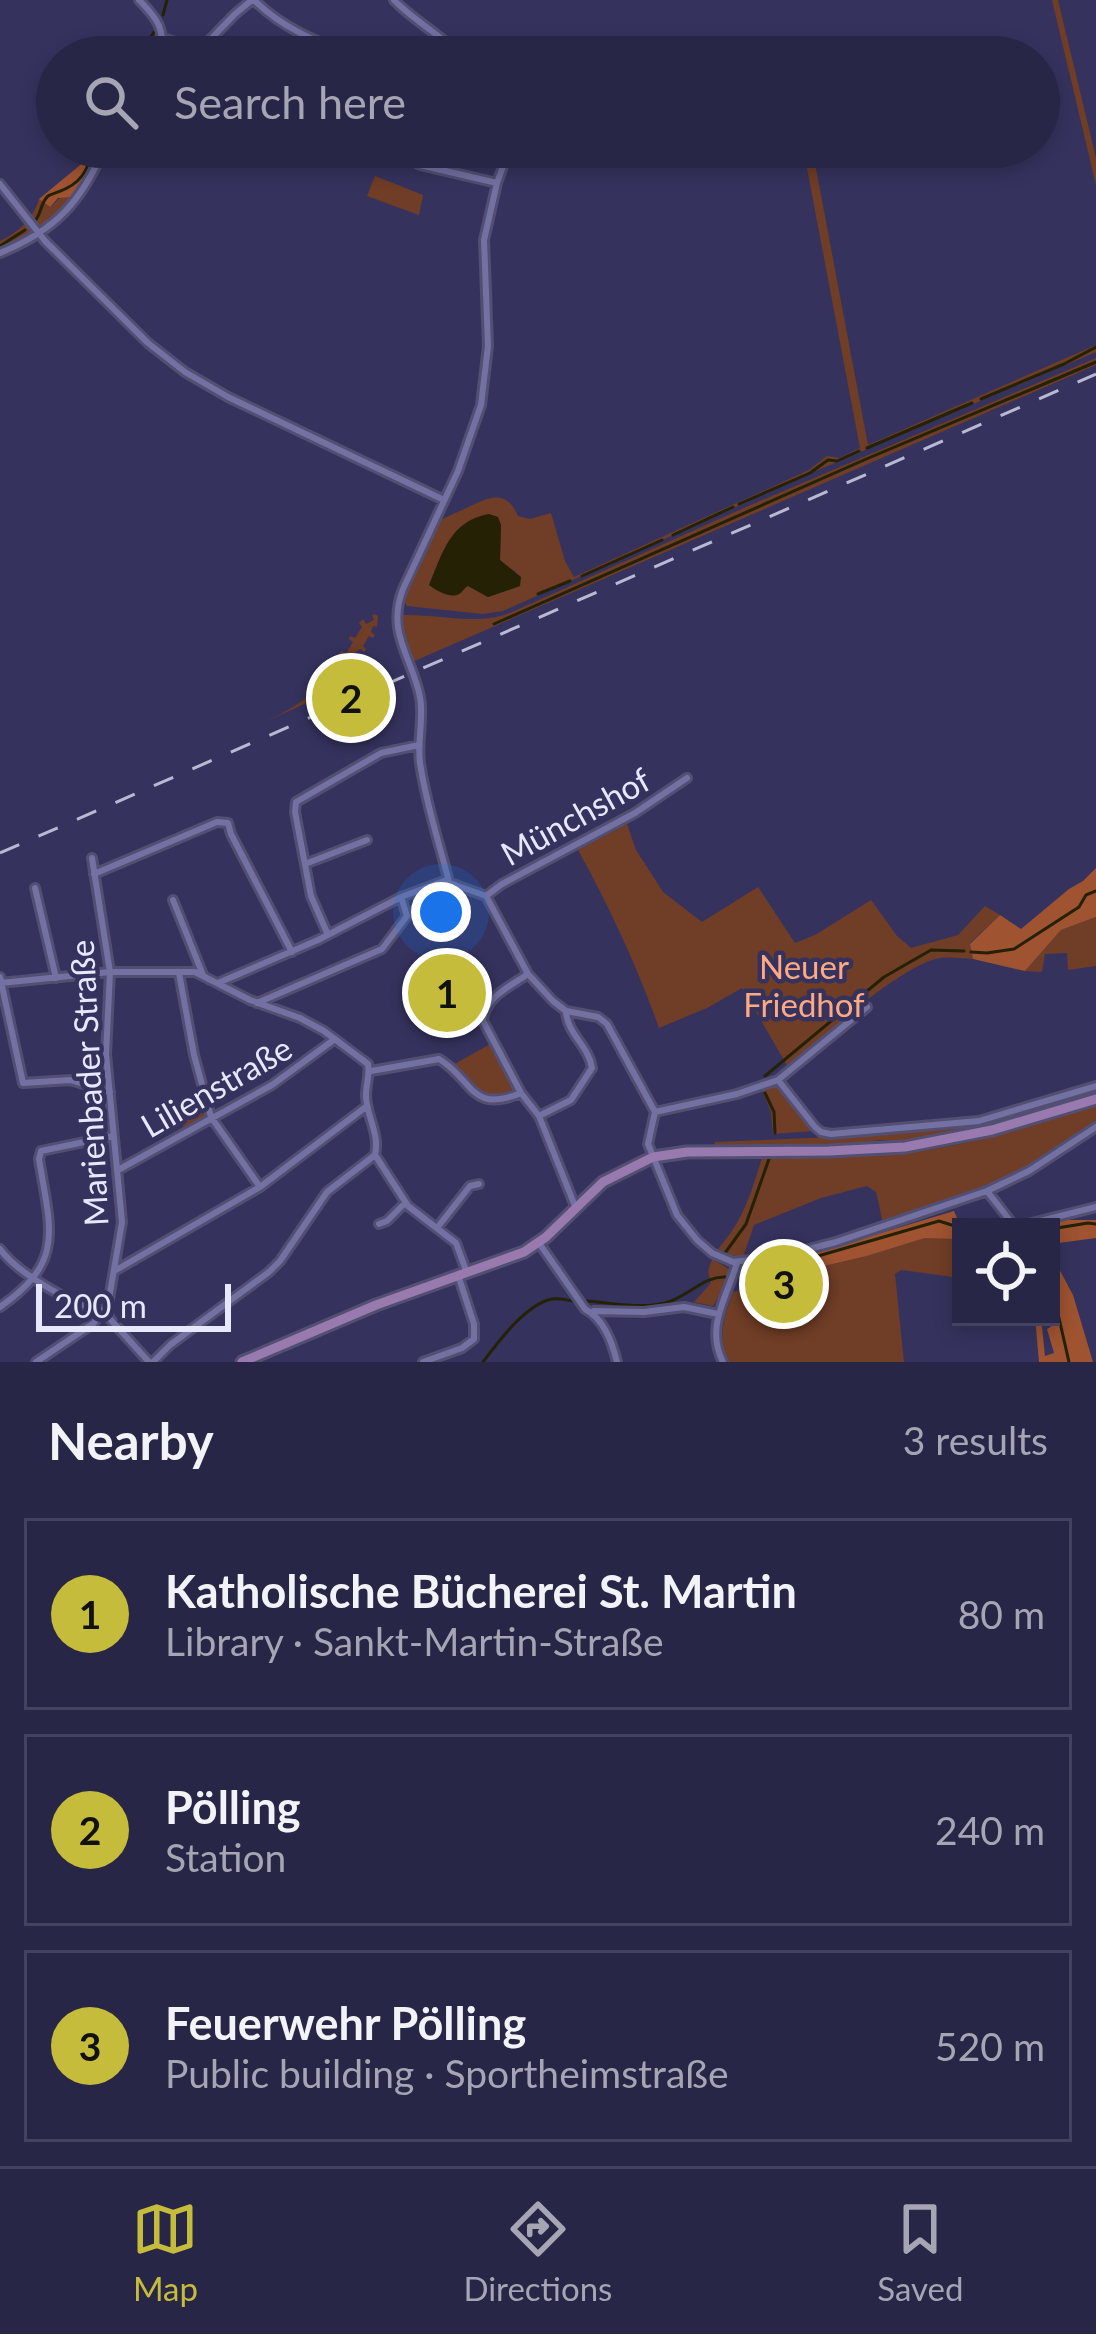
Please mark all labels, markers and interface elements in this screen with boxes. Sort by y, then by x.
search box [36,36,1060,168]
icon: search [78,69,144,135]
text: Search here [174,75,406,129]
pin: 2 [312,653,390,743]
street label: Münchshof [494,759,657,873]
your location [411,882,471,942]
street label: Marienbader Straße [61,939,115,1227]
park label: Neuer Friedhof [743,946,865,1024]
pin: 1 [408,948,486,1038]
street label: Lilienstraße [134,1027,298,1145]
map controls [952,1218,1060,1326]
button: locate [952,1218,1060,1326]
pin: 3 [745,1239,823,1329]
scale bar [36,1278,231,1331]
text: 200 m [54,1285,147,1325]
text: Nearby [48,1410,214,1471]
text: 3 results [903,1417,1048,1463]
text: Katholische Bücherei St. Martin [165,1564,797,1618]
text: 1 [79,1591,101,1637]
text: 80 m [958,1591,1045,1637]
text: Library · Sankt-Martin-Straße [165,1618,663,1664]
text: Pölling [165,1780,301,1834]
text: 2 [79,1807,101,1853]
text: 240 m [935,1807,1045,1853]
text: Station [165,1834,286,1880]
text: Feuerwehr Pölling [165,1996,526,2050]
text: 3 [79,2023,101,2069]
text: 520 m [935,2023,1045,2069]
text: Public building · Sportheimstraße [165,2050,729,2096]
tab: Map [132,2196,198,2308]
tab: Directions [463,2196,612,2308]
tab: Saved [877,2196,964,2308]

